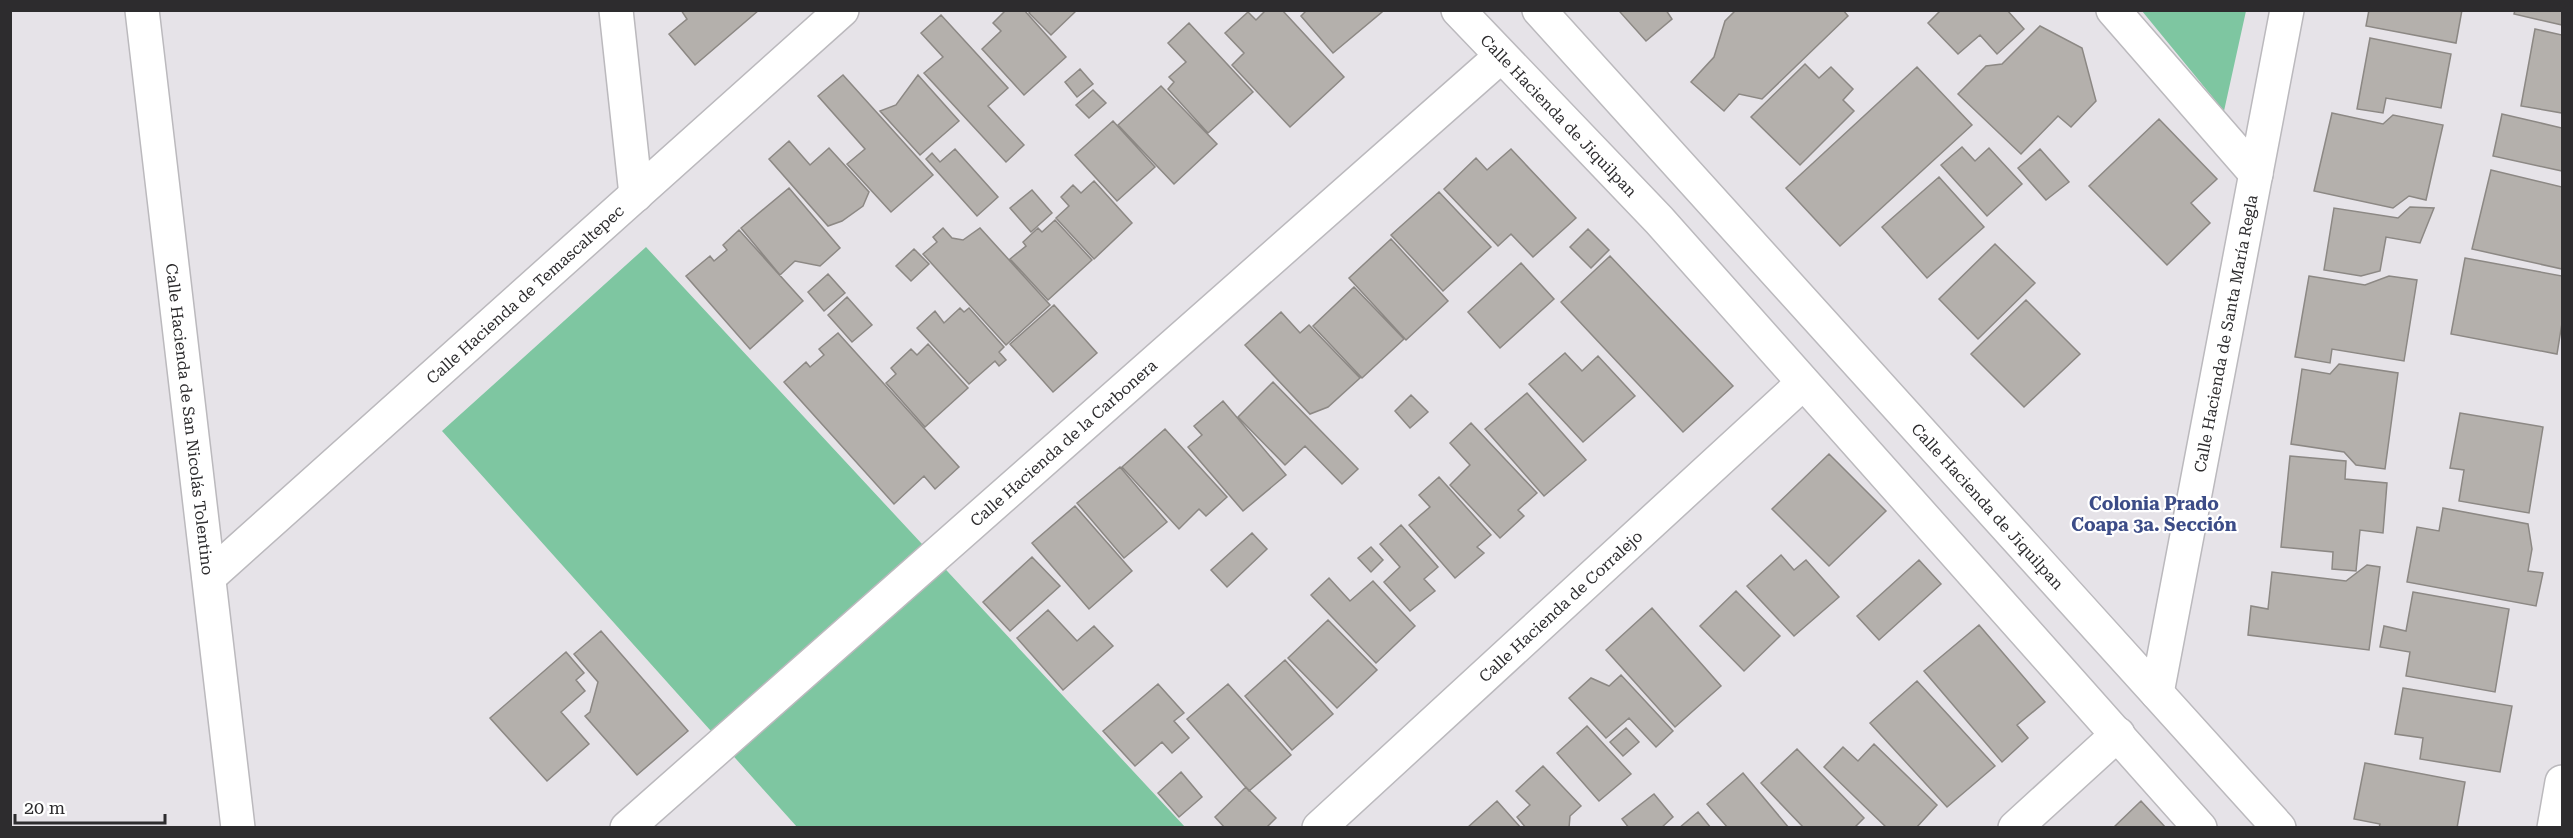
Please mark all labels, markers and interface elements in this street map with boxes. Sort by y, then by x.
street label: Calle Hacienda de Jiquilpan [1477,30,1641,201]
street label: Calle Hacienda de Santa María Regla [2190,193,2261,474]
street label: Calle Hacienda de Temascaltepec [422,201,628,387]
street label: Calle Hacienda de San Nicolás Tolentino [162,262,218,576]
street label: Calle Hacienda de la Carbonera [966,355,1161,530]
street label: Calle Hacienda de Jiquilpan [1908,419,2068,593]
district label: Colonia Prado Coapa 3a. Sección [2071,493,2237,535]
street label: Calle Hacienda de Corralejo [1475,526,1646,686]
scale bar [15,787,165,825]
text: 20 m [24,797,65,818]

